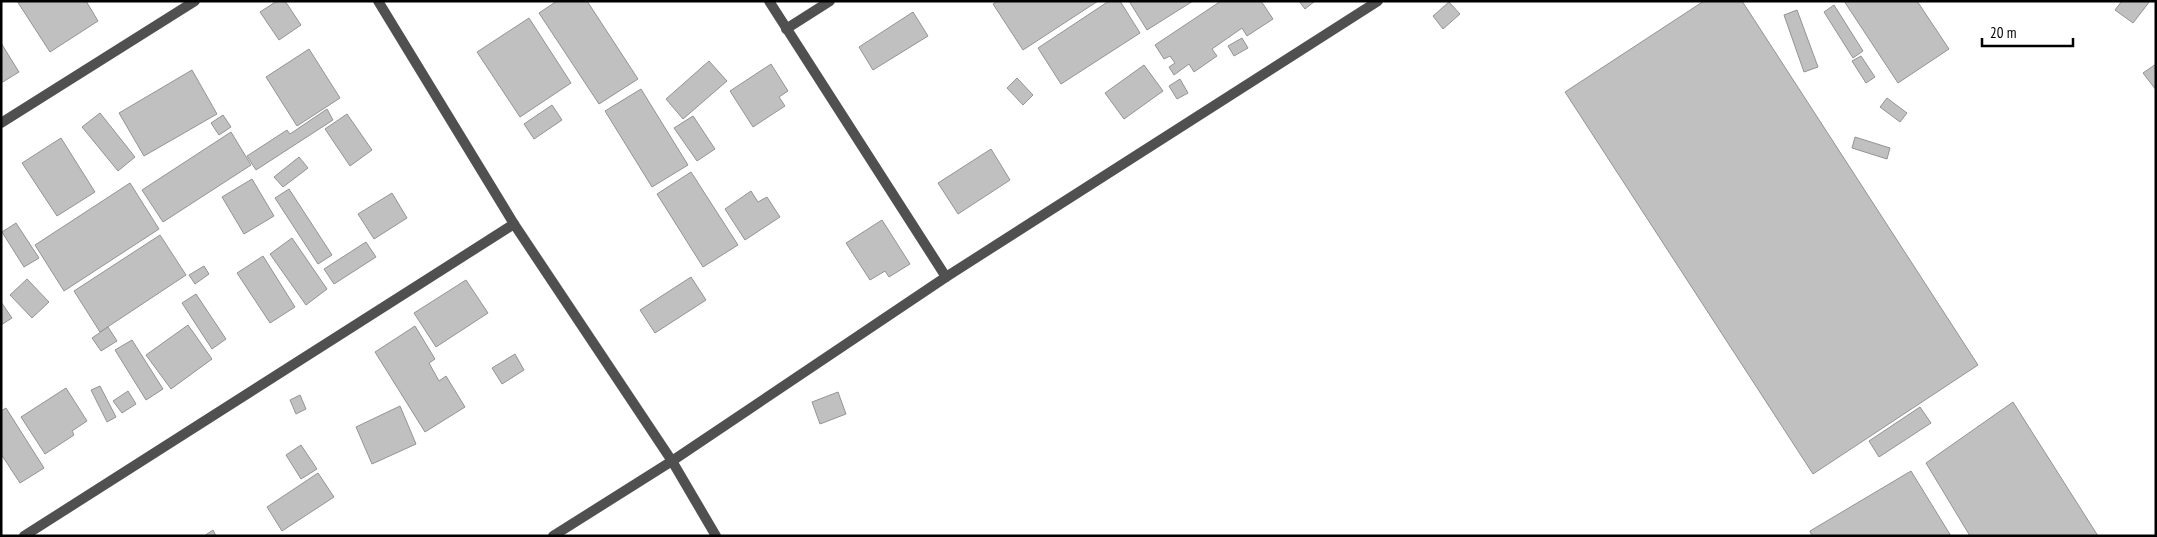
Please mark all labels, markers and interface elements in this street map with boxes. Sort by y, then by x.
scale bar [1982,15,2073,47]
text: 20 m [1990,23,2016,42]

